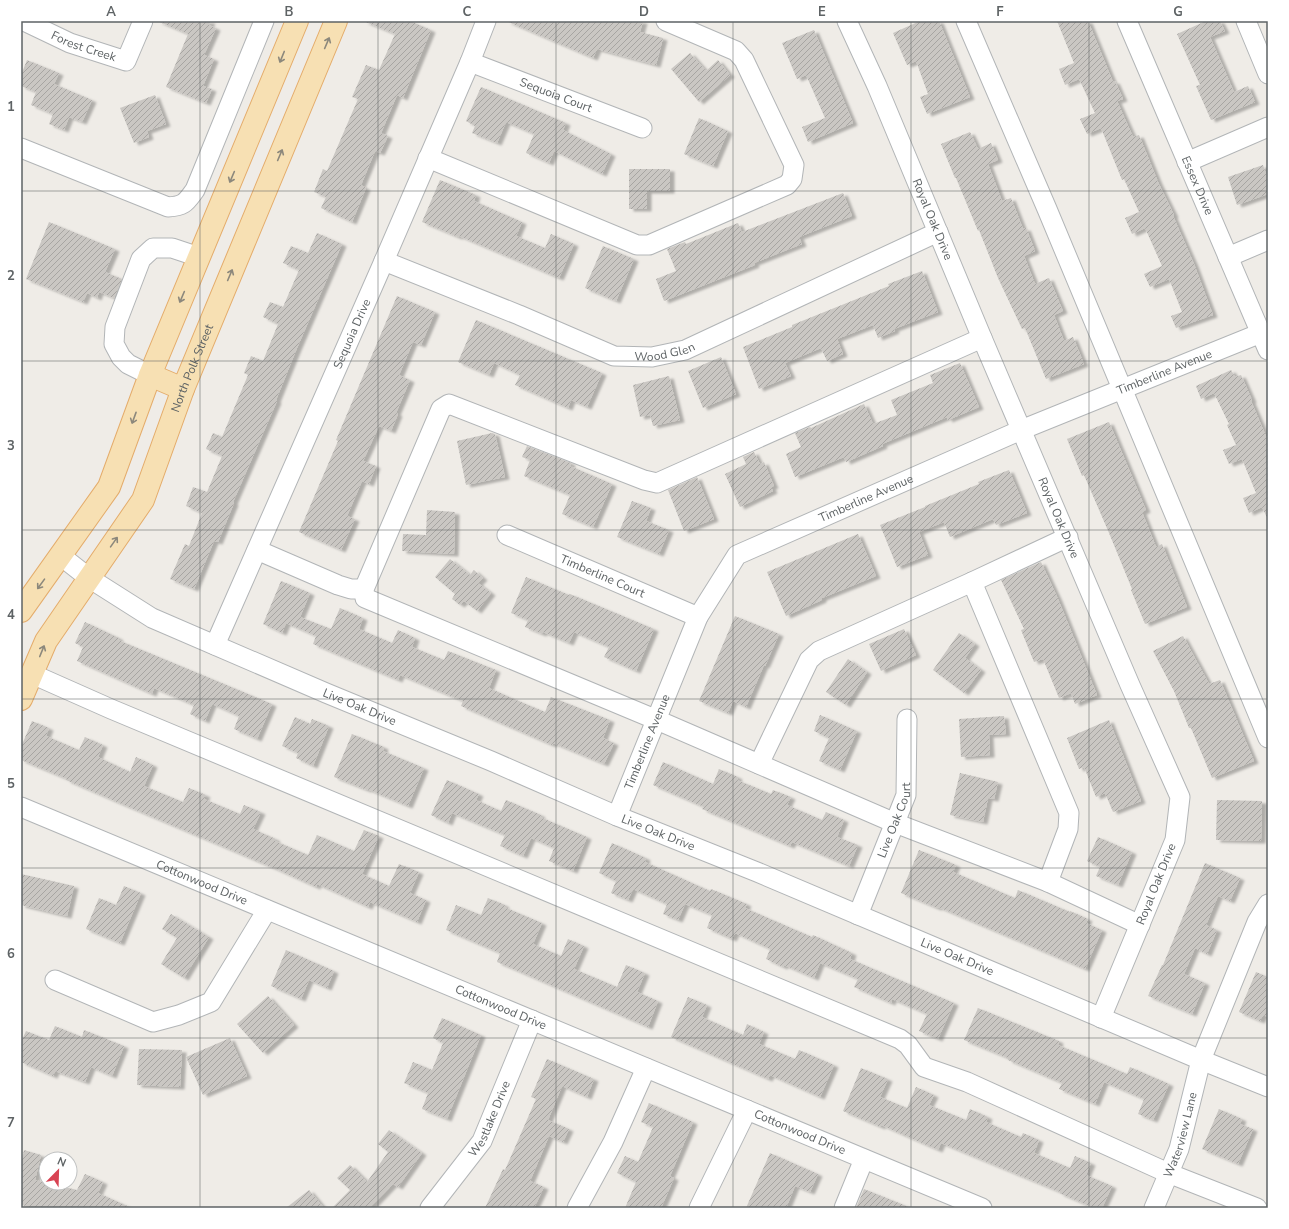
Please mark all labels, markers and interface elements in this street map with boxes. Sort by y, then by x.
text: A [106,3,116,21]
text: B [285,3,294,21]
text: C [463,3,472,21]
text: D [639,3,649,21]
text: E [818,3,826,21]
text: F [996,3,1004,21]
text: G [1173,3,1183,21]
street label: Forest Creek [49,27,119,66]
one-way arrow [323,37,331,49]
one-way arrow [278,51,285,63]
street label: Sequoia Court [517,74,595,116]
text: 1 [7,98,15,116]
one-way arrow [277,149,284,161]
street label: Essex Drive [1178,154,1217,217]
one-way arrow [228,171,236,183]
street label: Royal Oak Drive [908,176,957,262]
text: 2 [7,267,15,285]
one-way arrow [227,270,234,282]
one-way arrow [178,291,186,303]
street label: Sequoia Drive [330,296,374,371]
street label: North Polk Street [167,321,217,414]
street label: Wood Glen [634,338,698,365]
street label: Timberline Avenue [1114,346,1214,399]
one-way arrow [130,412,138,424]
text: 3 [7,437,15,455]
street label: Timberline Avenue [816,470,916,526]
street label: Royal Oak Drive [1034,475,1083,561]
one-way arrow [110,537,118,548]
street label: Timberline Court [558,551,648,602]
one-way arrow [37,578,45,589]
text: 4 [7,606,15,624]
one-way arrow [39,645,46,657]
street label: Live Oak Drive [320,685,399,729]
street label: Timberline Avenue [621,692,674,792]
text: 5 [7,775,15,793]
street label: Live Oak Court [874,782,914,860]
street label: Live Oak Drive [619,811,697,854]
street label: Royal Oak Drive [1132,841,1180,927]
street label: Cottonwood Drive [154,856,250,909]
street label: Live Oak Drive [918,934,996,979]
text: 6 [7,945,15,963]
street label: Cottonwood Drive [453,981,549,1033]
street label: Westlake Drive [465,1078,514,1160]
street label: Waterview Lane [1160,1091,1201,1180]
street label: Cottonwood Drive [752,1106,848,1158]
text: 7 [7,1114,15,1132]
north arrow [38,1151,78,1191]
text: N [55,1154,68,1171]

